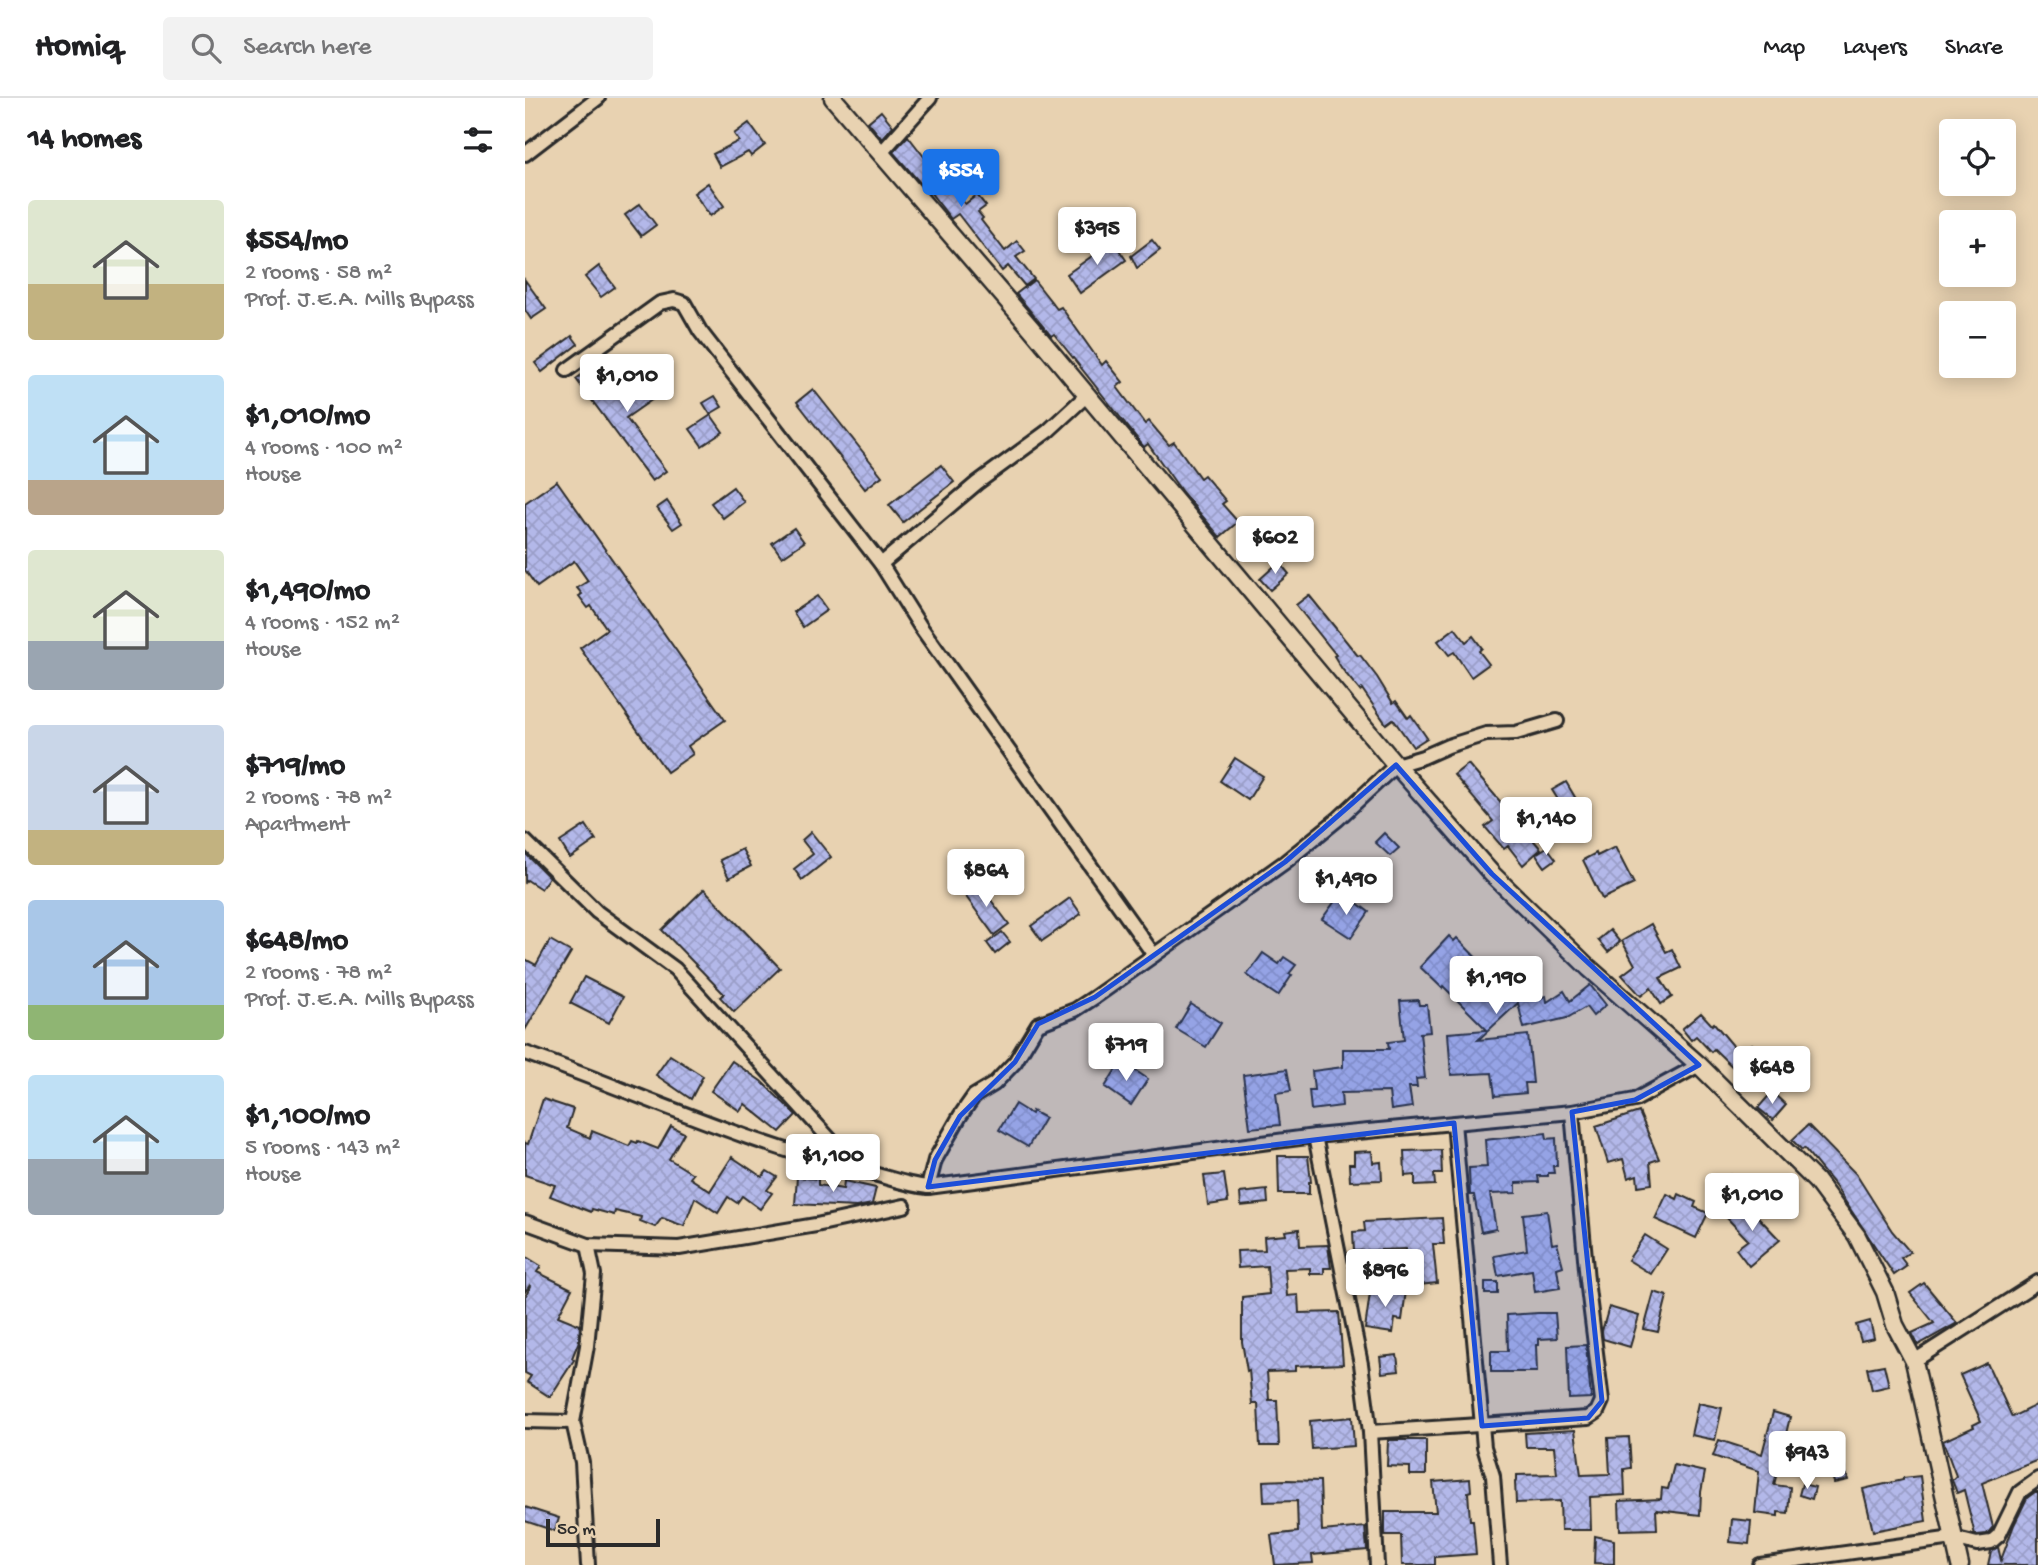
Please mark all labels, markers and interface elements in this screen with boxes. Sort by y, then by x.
search box [163,17,653,80]
text: Homiq [35,29,121,67]
icon: search [187,29,225,67]
text: Search here [243,33,371,64]
text: Map [1763,34,1805,63]
text: Layers [1843,34,1907,63]
text: Share [1945,34,2003,63]
map controls [1939,119,2016,378]
button: locate [1939,119,2016,196]
icon: filters [459,121,497,159]
text: 14 homes [28,123,141,158]
pin: $554 [920,150,1002,209]
text: $554 [938,158,984,185]
pin: $395 [1056,208,1138,267]
button: + [1939,210,2016,287]
text: $395 [1074,216,1120,243]
text: $554/mo [245,225,348,260]
icon: home [84,228,168,312]
text: 2 rooms · 58 m² [245,260,392,287]
text: Prof. J.E.A. Mills Bypass [245,287,474,314]
button: − [1939,301,2016,378]
pin: $1,010 [570,354,684,414]
text: $1,010 [596,363,658,390]
text: $1,010/mo [245,400,370,435]
icon: home [84,403,168,487]
text: 4 rooms · 100 m² [245,435,403,462]
text: House [245,462,301,489]
pin: $602 [1234,517,1316,576]
text: $602 [1252,525,1298,552]
text: $1,490/mo [245,575,370,610]
icon: home [84,578,168,662]
text: 4 rooms · 152 m² [245,610,400,637]
text: House [245,637,301,664]
text: $719/mo [245,750,345,785]
icon: home [84,753,168,837]
text: 2 rooms · 78 m² [245,785,392,812]
pin: $1,140 [1489,798,1603,857]
text: $1,140 [1516,806,1576,833]
text: Apartment [245,812,349,839]
pin: $864 [945,850,1027,909]
text: $864 [963,858,1009,885]
pin: $1,490 [1289,858,1403,917]
text: $1,490 [1315,866,1377,893]
text: $648/mo [245,925,348,960]
icon: home [84,928,168,1012]
pin: $1,190 [1439,956,1553,1016]
text: 2 rooms · 78 m² [245,960,392,987]
text: $1,190 [1466,965,1526,992]
text: Prof. J.E.A. Mills Bypass [245,987,474,1014]
pin: $719 [1085,1024,1167,1083]
text: $719 [1104,1032,1148,1059]
pin: $648 [1731,1046,1813,1106]
text: $648 [1749,1055,1795,1082]
text: $1,100/mo [245,1100,370,1135]
icon: home [84,1103,168,1187]
pin: $1,100 [776,1134,890,1194]
text: 5 rooms · 143 m² [245,1135,400,1162]
text: $1,100 [802,1143,864,1170]
text: House [245,1162,301,1189]
pin: $1,010 [1695,1174,1809,1233]
text: $1,010 [1721,1182,1783,1209]
pin: $896 [1344,1250,1426,1309]
text: $896 [1362,1258,1408,1285]
pin: $943 [1766,1432,1848,1491]
text: $943 [1785,1440,1829,1467]
scale bar [546,1516,660,1548]
text: 50 m [557,1519,596,1542]

